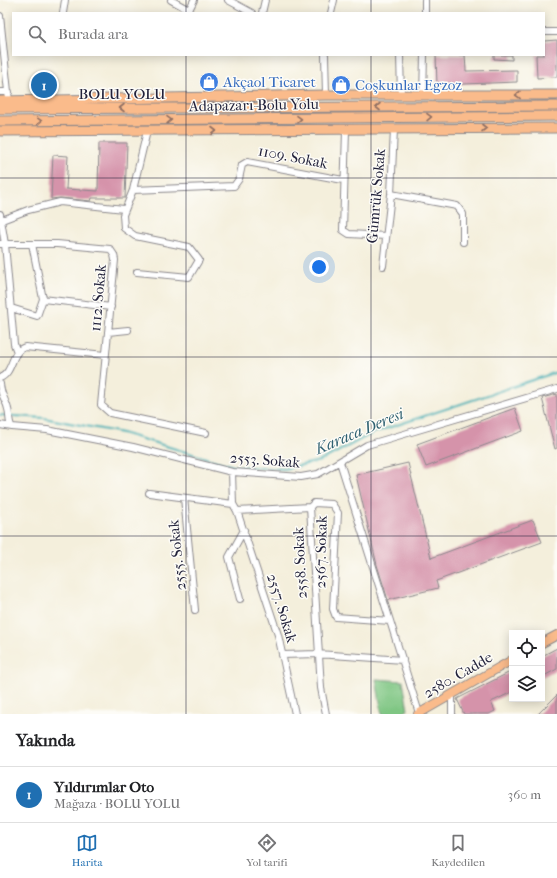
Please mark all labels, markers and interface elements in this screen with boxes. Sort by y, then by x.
search box [12,12,545,56]
icon: search [26,23,48,45]
text: Burada ara [58,25,128,43]
pin: 1 [31,70,57,100]
shop icon: Akçaol Ticaret [198,71,220,93]
place label: Akçaol Ticaret [222,73,316,91]
shop icon: Coşkunlar Egzoz [330,74,352,96]
place label: Coşkunlar Egzoz [355,76,462,94]
street label: BOLU YOLU [78,85,166,103]
one-way arrow [515,91,521,99]
street label: Adapazarı-Bolu Yolu [188,95,320,115]
one-way arrow [375,103,381,111]
one-way arrow [119,104,125,112]
one-way arrow [426,113,432,121]
one-way arrow [296,114,302,123]
one-way arrow [166,116,172,124]
one-way arrow [36,117,42,125]
one-way arrow [481,124,487,132]
one-way arrow [211,126,217,135]
street label: 1109. Sokak [257,141,330,173]
street label: Gümrük Sokak [363,148,389,244]
your location [309,257,329,277]
street label: 1112. Sokak [86,263,110,332]
water label: Karaca Deresi [311,403,407,459]
street label: 2553. Sokak [229,449,301,471]
street label: 2567. Sokak [311,515,331,589]
street label: 2555. Sokak [164,519,190,591]
street label: 2558. Sokak [289,526,311,599]
street label: 2557. Sokak [263,571,301,645]
map controls [509,630,545,702]
button: locate [509,630,545,666]
street label: 2580. Cadde [420,648,496,702]
button: layers [509,666,545,702]
text: Yakında [16,730,75,750]
text: Yıldırımlar Oto [54,778,154,796]
text: 1 [27,787,31,802]
text: 360 m [508,787,541,802]
text: Mağaza · BOLU YOLU [54,796,180,811]
tab: Harita [72,832,103,869]
tab: Yol tarifi [246,832,287,869]
tab: Kaydedilen [431,832,485,869]

